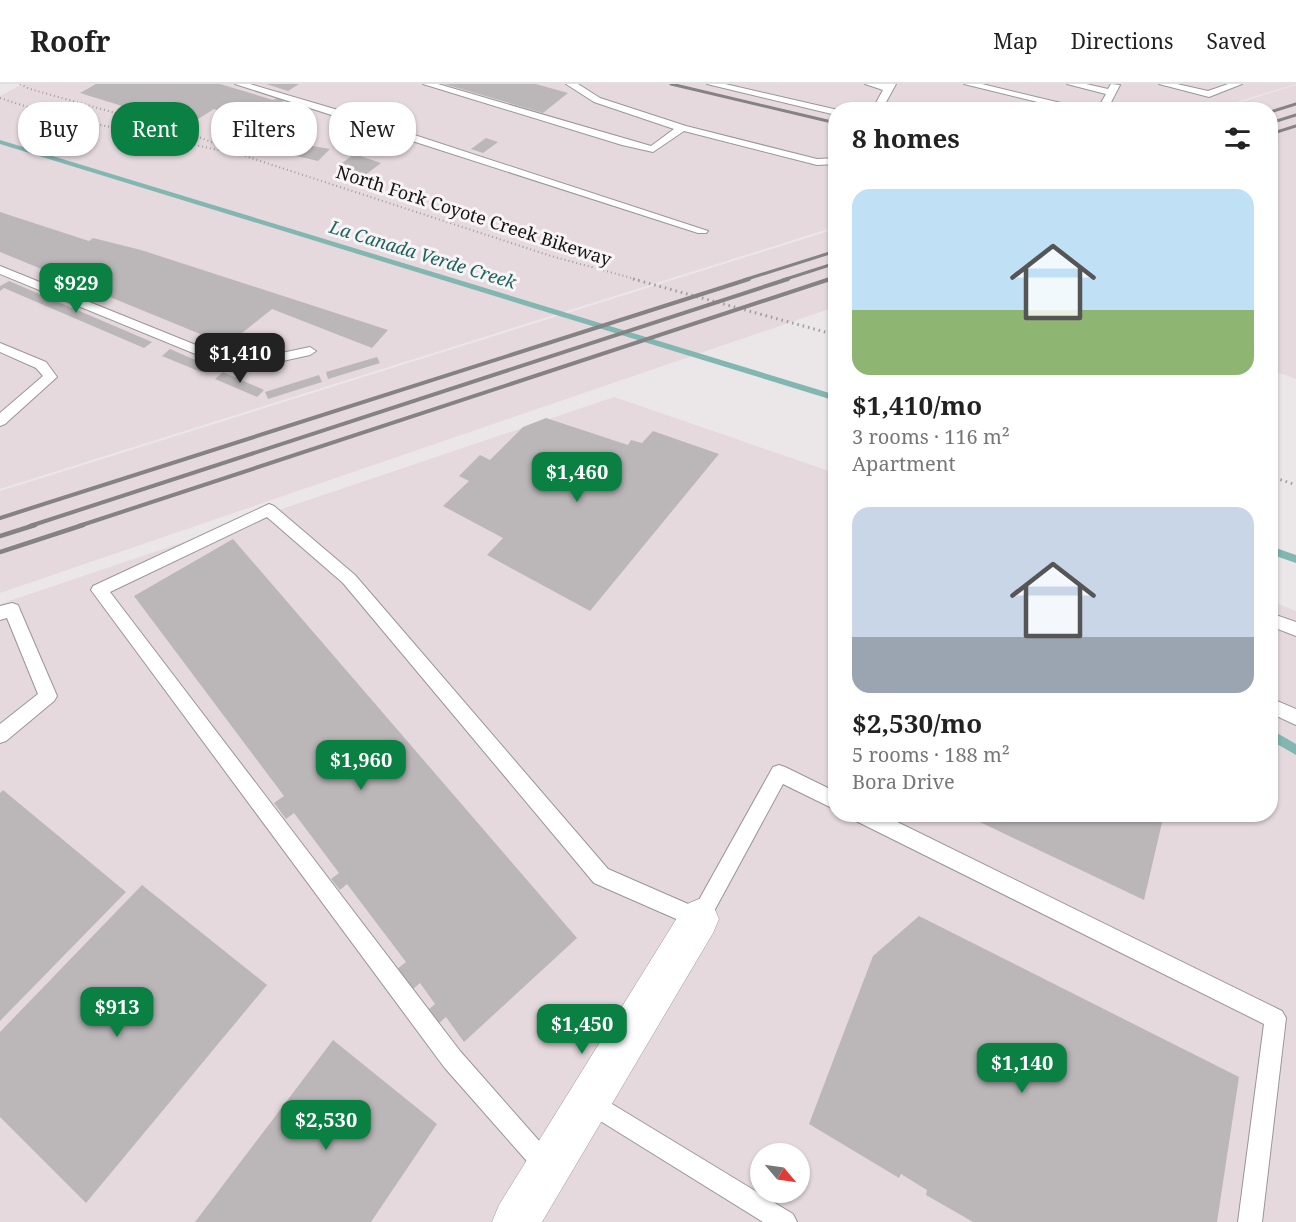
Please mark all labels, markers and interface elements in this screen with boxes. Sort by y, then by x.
text: Roofr [30,22,110,60]
text: Map [993,27,1038,55]
text: Directions [1071,27,1173,55]
text: Saved [1206,27,1266,55]
chip: Buy [18,102,99,156]
chip: Rent [111,102,199,156]
chip: Filters [211,102,317,156]
chip: New [329,102,416,156]
text: 8 homes [852,120,960,156]
icon: filters [1221,122,1254,155]
street label: North Fork Coyote Creek Bikeway [333,159,615,271]
water label: La Canada Verde Creek [326,214,520,294]
icon: home [999,228,1107,336]
pin: $929 [40,263,112,314]
text: $929 [53,269,99,296]
pin: $1,410 [191,333,289,384]
text: $1,410 [209,339,271,366]
text: $1,410/mo [852,387,982,423]
text: 3 rooms · 116 m² [852,423,1010,450]
text: Apartment [852,450,956,477]
pin: $1,460 [528,452,626,503]
text: $1,460 [546,458,608,485]
icon: home [999,546,1107,654]
text: $2,530/mo [852,705,982,741]
pin: $1,960 [312,740,410,791]
text: 5 rooms · 188 m² [852,741,1010,768]
text: $1,960 [330,746,392,773]
text: Bora Drive [852,768,955,795]
pin: $913 [81,987,153,1038]
text: $913 [94,993,140,1020]
pin: $1,450 [533,1004,631,1055]
text: $1,450 [551,1010,613,1037]
pin: $1,140 [973,1043,1071,1094]
text: $1,140 [991,1049,1053,1076]
pin: $2,530 [277,1100,375,1151]
text: $2,530 [295,1106,357,1133]
north arrow [750,1143,810,1203]
map controls [750,1143,810,1203]

